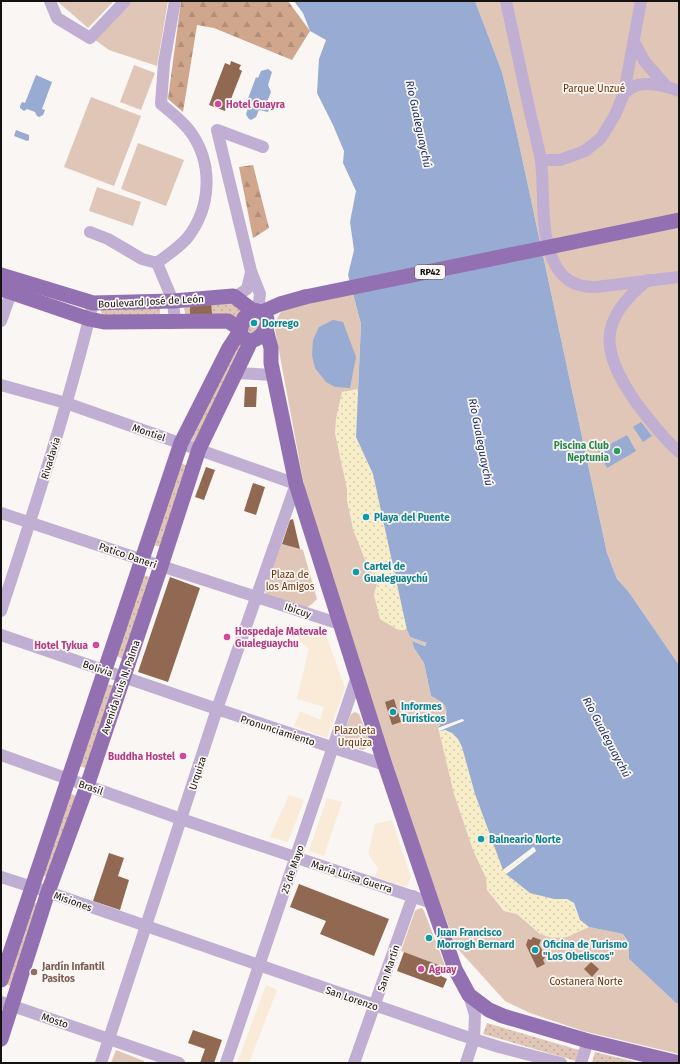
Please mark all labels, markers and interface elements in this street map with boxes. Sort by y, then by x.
water label: Río Gualeguaychú [403,79,434,169]
park label: Parque Unzué [563,83,625,95]
marker: Hotel Guayra [213,99,223,109]
place label: Hotel Guayra [226,99,285,111]
road number: RP42 [415,265,445,279]
street label: Boulevard José de León [98,293,204,311]
marker: Dorrego [249,318,259,328]
place label: Dorrego [262,318,299,330]
water label: Río Gualeguaychú [466,397,495,487]
street label: Montiel [131,422,167,444]
street label: Rivadavia [39,436,63,481]
place label: Piscina Club Neptunia [554,440,610,464]
marker: Piscina Club Neptunia [612,446,622,456]
marker: Playa del Puente [361,512,371,522]
place label: Playa del Puente [374,512,450,524]
street label: Patico Daneri [97,541,158,571]
place label: Cartel de Gualeguaychú [364,561,428,585]
marker: Cartel de Gualeguaychú [351,567,361,577]
park label: Plaza de los Amigos [266,569,315,593]
street label: Ibicuy [283,601,313,621]
place label: Hospedaje Matevale Gualeguaychu [235,626,328,650]
marker: Hospedaje Matevale Gualeguaychu [222,632,232,642]
street label: Avenida Luis N. Palma [99,639,143,736]
place label: Hotel Tykua [34,640,89,652]
marker: Hotel Tykua [91,640,101,650]
street label: Bolivia [81,658,114,680]
water label: Río Gualeguaychú [580,695,633,780]
place label: Informes Turísticos [401,701,445,725]
marker: Informes Turísticos [388,707,398,717]
street label: Pronunciamiento [239,713,317,749]
park label: Plazoleta Urquiza [334,725,376,749]
place label: Buddha Hostel [108,751,175,763]
marker: Buddha Hostel [178,751,188,761]
street label: Urquiza [187,755,209,792]
street label: Brasil [77,778,105,798]
marker: Balneario Norte [476,834,486,844]
place label: Balneario Norte [489,834,561,846]
street label: 25 de Mayo [279,843,307,895]
street label: María Luisa Guerra [310,857,394,896]
street label: Misiones [52,889,94,915]
place label: Juan Francisco Morrogh Bernard [436,927,515,951]
marker: Juan Francisco Morrogh Bernard [424,933,434,943]
place label: Oficina de Turismo "Los Obeliscos" [543,939,628,963]
street label: San Martín [374,943,403,993]
marker: Oficina de Turismo "Los Obeliscos" [530,945,540,955]
place label: Jardín Infantil Pasitos [41,960,105,985]
marker: Aguay [416,964,426,974]
place label: Aguay [428,964,457,976]
marker: Jardín Infantil Pasitos [29,967,39,977]
park label: Costanera Norte [549,976,623,988]
street label: San Lorenzo [324,984,380,1014]
street label: Mosto [40,1011,70,1031]

